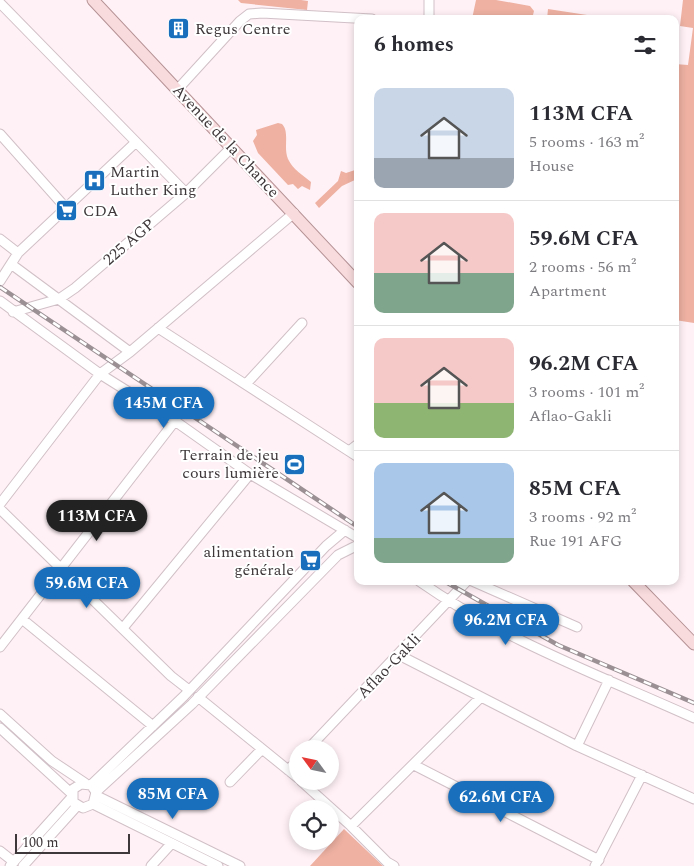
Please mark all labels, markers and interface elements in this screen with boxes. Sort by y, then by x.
building icon: Regus Centre [167,17,191,41]
place label: Regus Centre [195,17,291,41]
text: 6 homes [374,29,454,61]
icon: filters [631,31,659,59]
street label: Avenue de la Chance [167,79,285,203]
text: 113M CFA [529,98,633,130]
icon: home [414,108,474,168]
text: 5 rooms · 163 m² [529,130,644,154]
text: House [529,154,574,178]
place label: Martin Luther King [110,160,196,202]
hospital icon: Martin Luther King [82,169,106,193]
supermarket icon: CDA [55,199,79,223]
place label: CDA [83,199,119,223]
street label: 225 AGP [98,213,160,271]
text: 59.6M CFA [529,223,639,255]
icon: home [414,233,474,293]
text: 2 rooms · 56 m² [529,255,636,279]
text: Apartment [529,279,607,303]
text: 96.2M CFA [529,348,639,380]
icon: home [414,358,474,418]
text: 3 rooms · 101 m² [529,380,644,404]
pin: 145M CFA [112,386,216,429]
text: 145M CFA [124,391,204,415]
text: Aflao-Gakli [529,404,612,428]
place label: Terrain de jeu cours lumière [180,443,279,485]
sports icon: Terrain de jeu cours lumière [283,452,307,476]
text: 85M CFA [529,473,621,505]
icon: home [414,483,474,543]
pin: 113M CFA [45,500,149,542]
text: 113M CFA [57,504,137,528]
text: 3 rooms · 92 m² [529,505,636,529]
text: Rue 191 AFG [529,529,622,553]
place label: alimentation générale [204,540,294,582]
supermarket icon: alimentation générale [298,549,322,573]
pin: 59.6M CFA [30,566,144,609]
text: 59.6M CFA [45,571,129,595]
pin: 96.2M CFA [449,604,563,646]
text: 96.2M CFA [464,608,548,632]
street label: Aflao-Gakli [352,628,426,704]
north arrow [289,740,339,790]
map controls [289,740,339,850]
pin: 85M CFA [127,778,219,820]
pin: 62.6M CFA [444,780,558,823]
text: 85M CFA [138,782,208,806]
text: 62.6M CFA [459,785,543,809]
button: locate [289,800,339,850]
scale bar [15,831,130,854]
text: 100 m [22,832,59,853]

